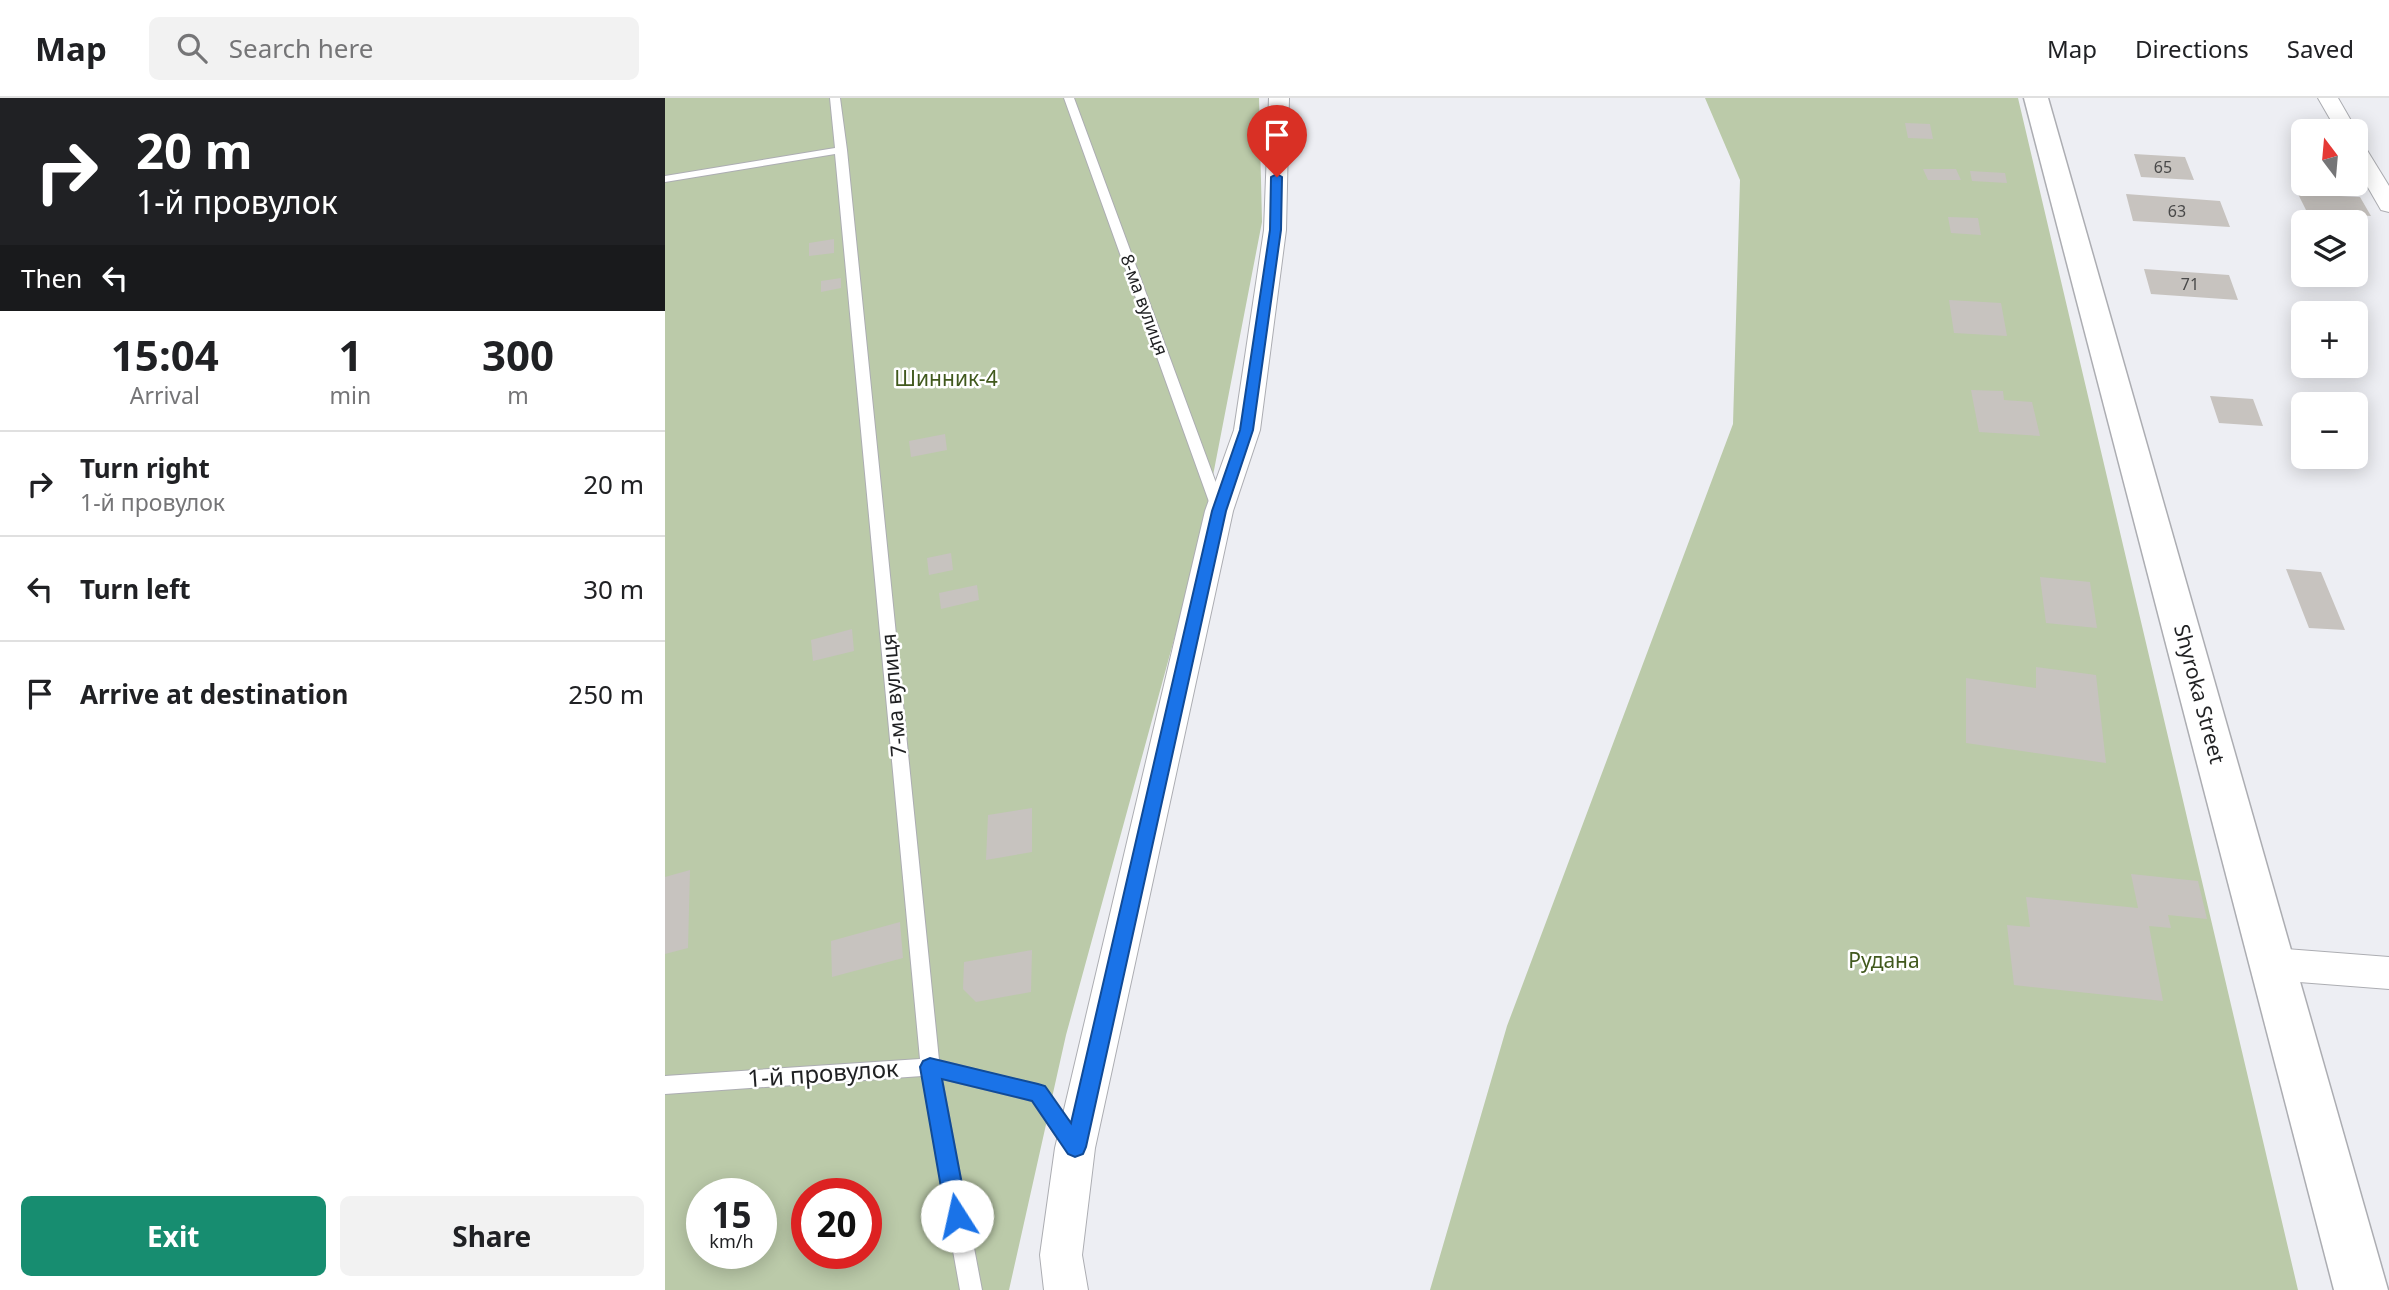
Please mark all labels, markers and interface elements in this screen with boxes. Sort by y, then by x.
search box [149,17,639,80]
text: Map [35,26,107,71]
icon: search [173,29,211,67]
text: Search here [229,30,373,66]
text: Map [2047,32,2097,65]
text: Directions [2135,32,2249,65]
text: Saved [2287,32,2354,65]
pin [1247,105,1307,177]
icon: arrive [1258,116,1296,154]
text: 20 m [136,117,253,183]
north arrow [2291,119,2368,196]
map controls [2291,119,2368,469]
icon: right [21,126,112,217]
house number: 65 [2154,156,2172,178]
text: 1-й провулок [136,180,338,223]
house number: 63 [2168,200,2186,222]
button: layers [2291,210,2368,287]
street label: 8-ма вулиця [1116,251,1174,359]
icon: left [96,259,134,297]
text: Then [21,260,82,296]
house number: 71 [2181,273,2199,295]
button: + [2291,301,2368,378]
text: 15:04 [111,326,219,383]
text: 1 [338,326,362,383]
text: 300 [482,326,554,383]
park label: Шинник-4 [894,364,998,392]
text: Arrival [130,379,200,411]
text: min [330,379,371,411]
text: m [507,379,529,411]
button: − [2291,392,2368,469]
text: Turn right [80,450,210,486]
icon: right [21,465,59,503]
text: 20 m [583,466,644,502]
text: 1-й провулок [80,486,225,518]
icon: left [21,570,59,608]
text: Turn left [80,571,191,607]
text: 30 m [583,571,644,607]
street label: Shyroka Street [2168,621,2232,767]
street label: 7-ма вулиця [874,632,912,758]
icon: arrive [21,675,59,713]
text: Arrive at destination [80,676,349,712]
text: 250 m [568,676,644,712]
park label: Рудана [1848,946,1920,974]
street label: 1-й провулок [746,1051,900,1094]
speed limit sign: 20 [791,1178,882,1269]
position arrow [920,1179,994,1253]
text: 15 [711,1191,752,1238]
button: Exit [21,1196,326,1276]
button: Share [340,1196,644,1276]
text: km/h [709,1229,754,1253]

